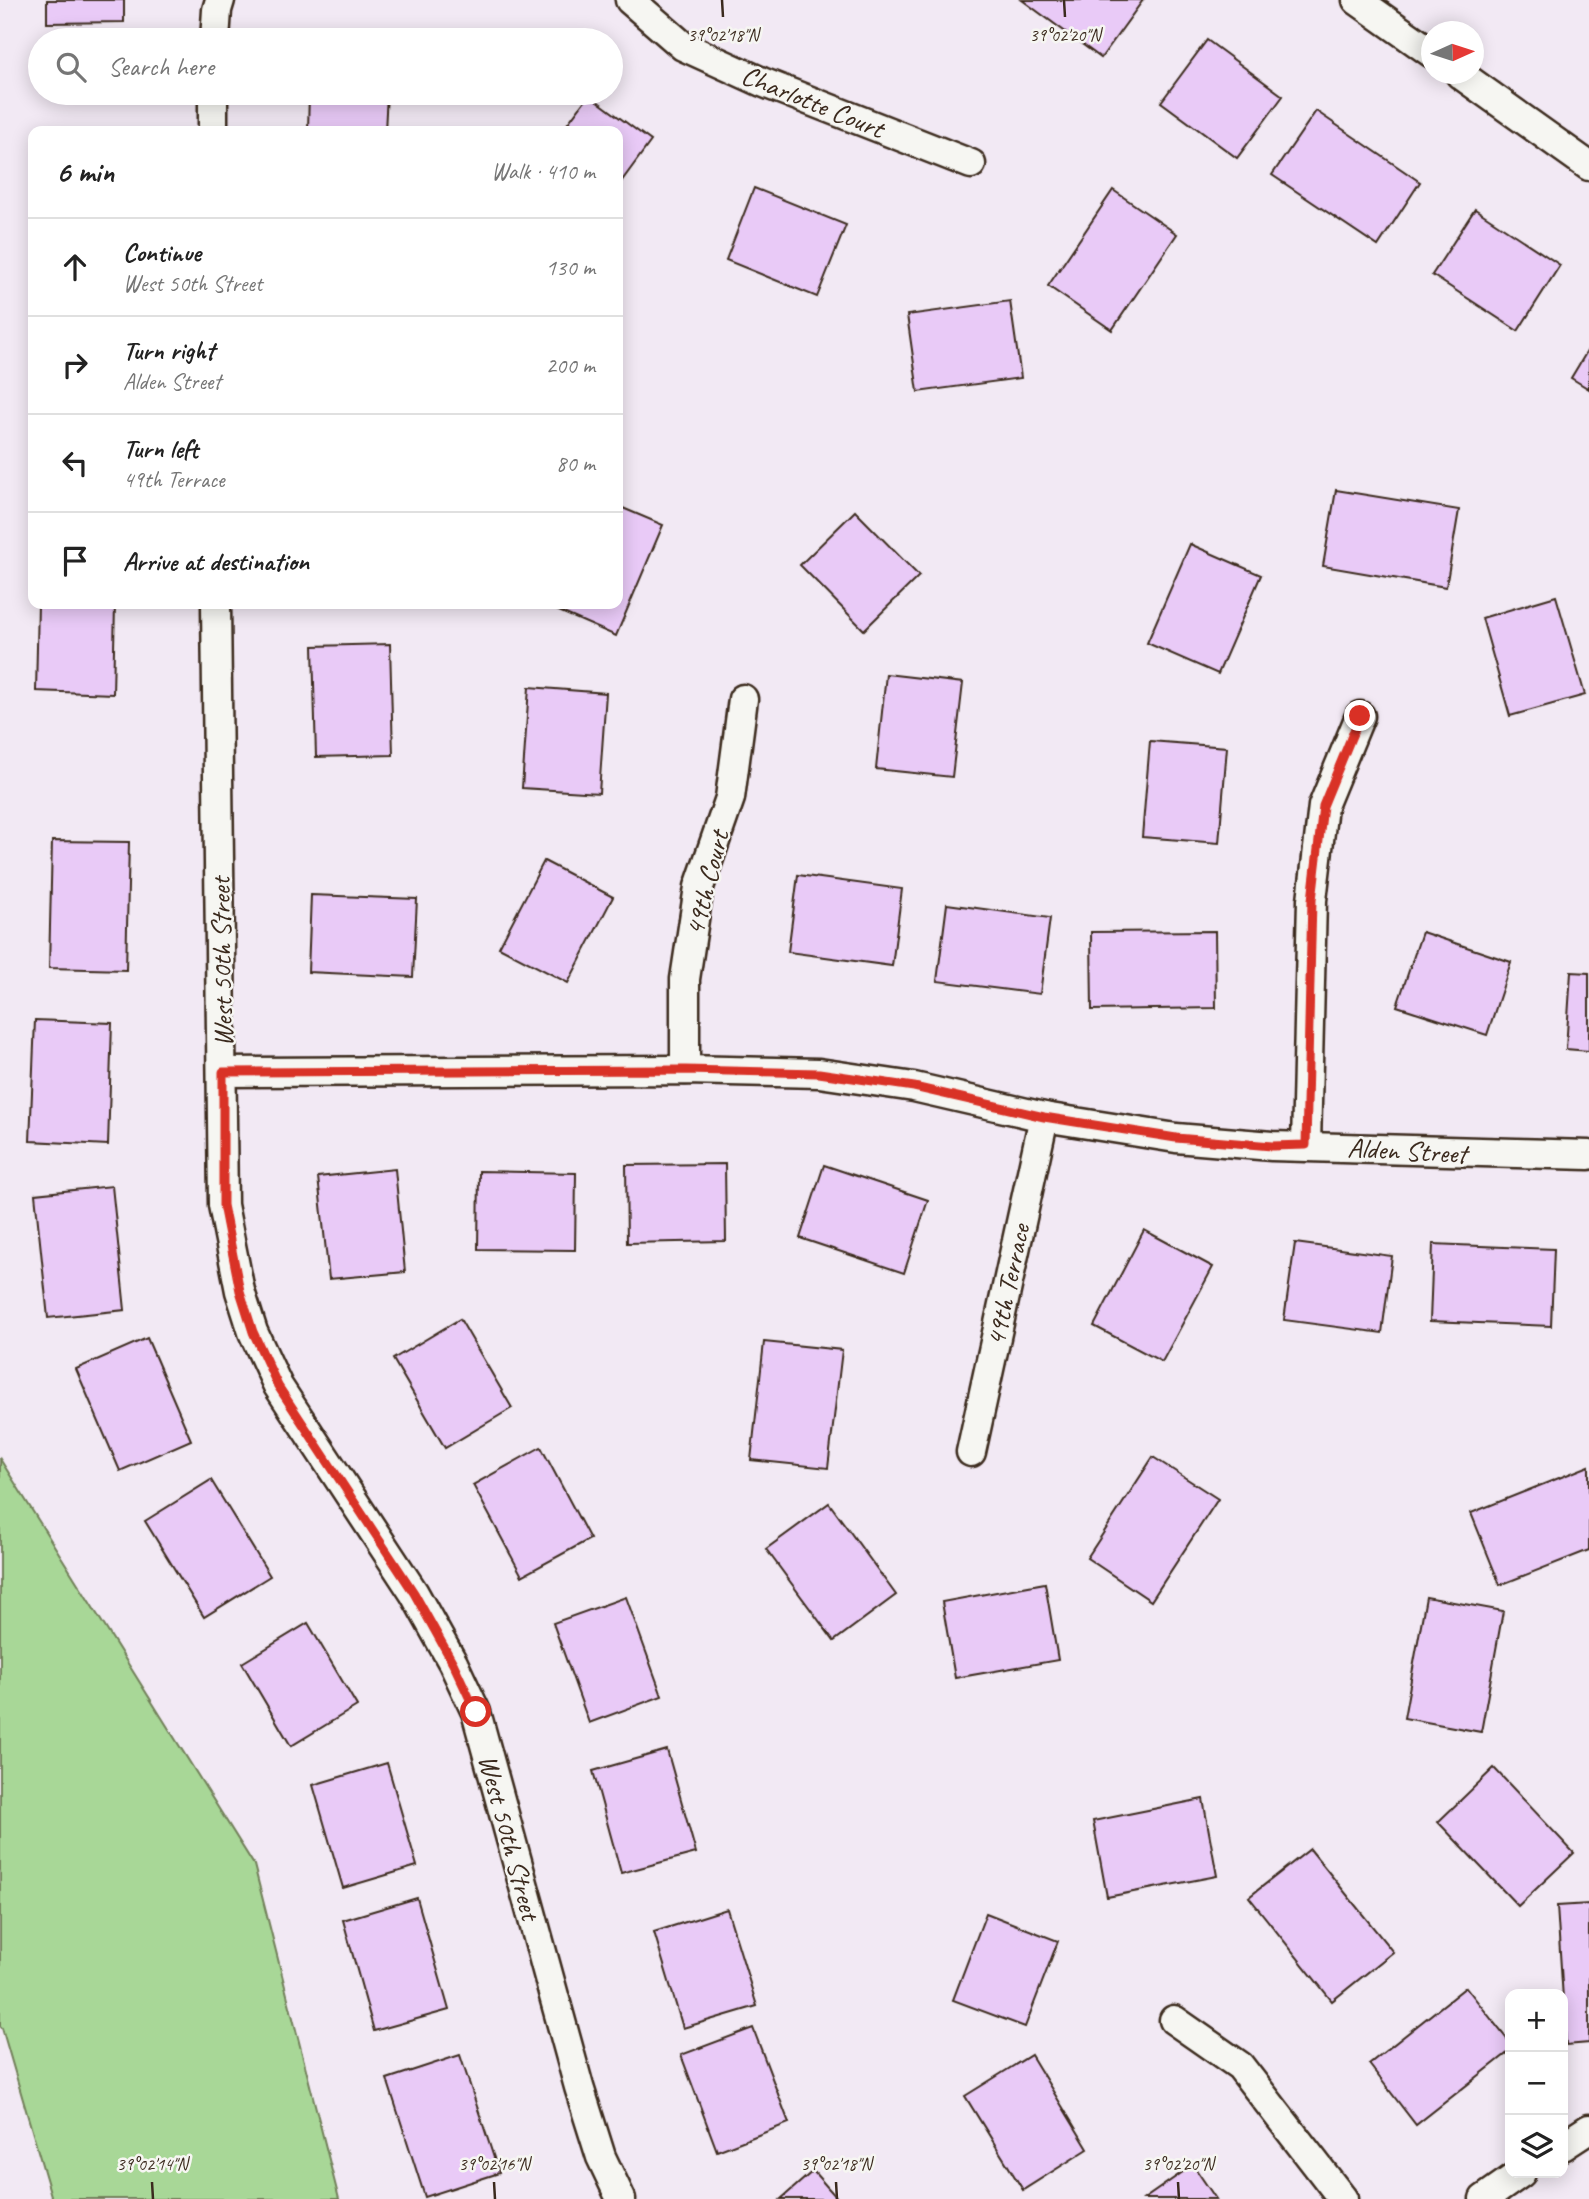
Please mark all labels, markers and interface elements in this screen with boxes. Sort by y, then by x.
north arrow [1421,21,1484,84]
text: 39°02'18"N [688,24,762,46]
text: 39°02'20"N [1030,24,1104,46]
search box [28,28,623,105]
icon: search [52,48,90,86]
text: Search here [108,50,214,83]
street label: Charlotte Court [737,57,892,147]
text: 6 min [56,153,114,191]
text: Walk · 410 m [491,157,595,186]
text: Continue [123,236,201,269]
icon: ahead [56,248,94,286]
text: 130 m [546,253,595,282]
text: West 50th Street [123,269,262,298]
text: Turn right [123,334,214,367]
icon: right [56,346,94,384]
text: 200 m [546,351,595,380]
text: Alden Street [123,367,221,396]
text: Turn left [123,432,198,465]
icon: left [56,444,94,482]
text: 80 m [556,449,595,478]
text: 49th Terrace [123,465,225,494]
icon: arrive [56,542,94,580]
text: Arrive at destination [123,545,309,578]
route end [1344,700,1375,731]
street label: 49th Court [677,824,737,939]
street label: West 50th Street [202,874,240,1047]
street label: Alden Street [1347,1130,1471,1171]
street label: 49th Terrace [978,1219,1038,1349]
route start [460,1696,491,1727]
street label: West 50th Street [471,1751,549,1926]
map controls [1505,1989,1568,2178]
button: + [1505,1989,1568,2052]
button: − [1505,2052,1568,2115]
button: layers [1505,2115,1568,2178]
text: 39°02'14"N [117,2153,191,2175]
text: 39°02'16"N [459,2153,533,2175]
text: 39°02'18"N [801,2153,875,2175]
text: 39°02'20"N [1143,2153,1217,2175]

